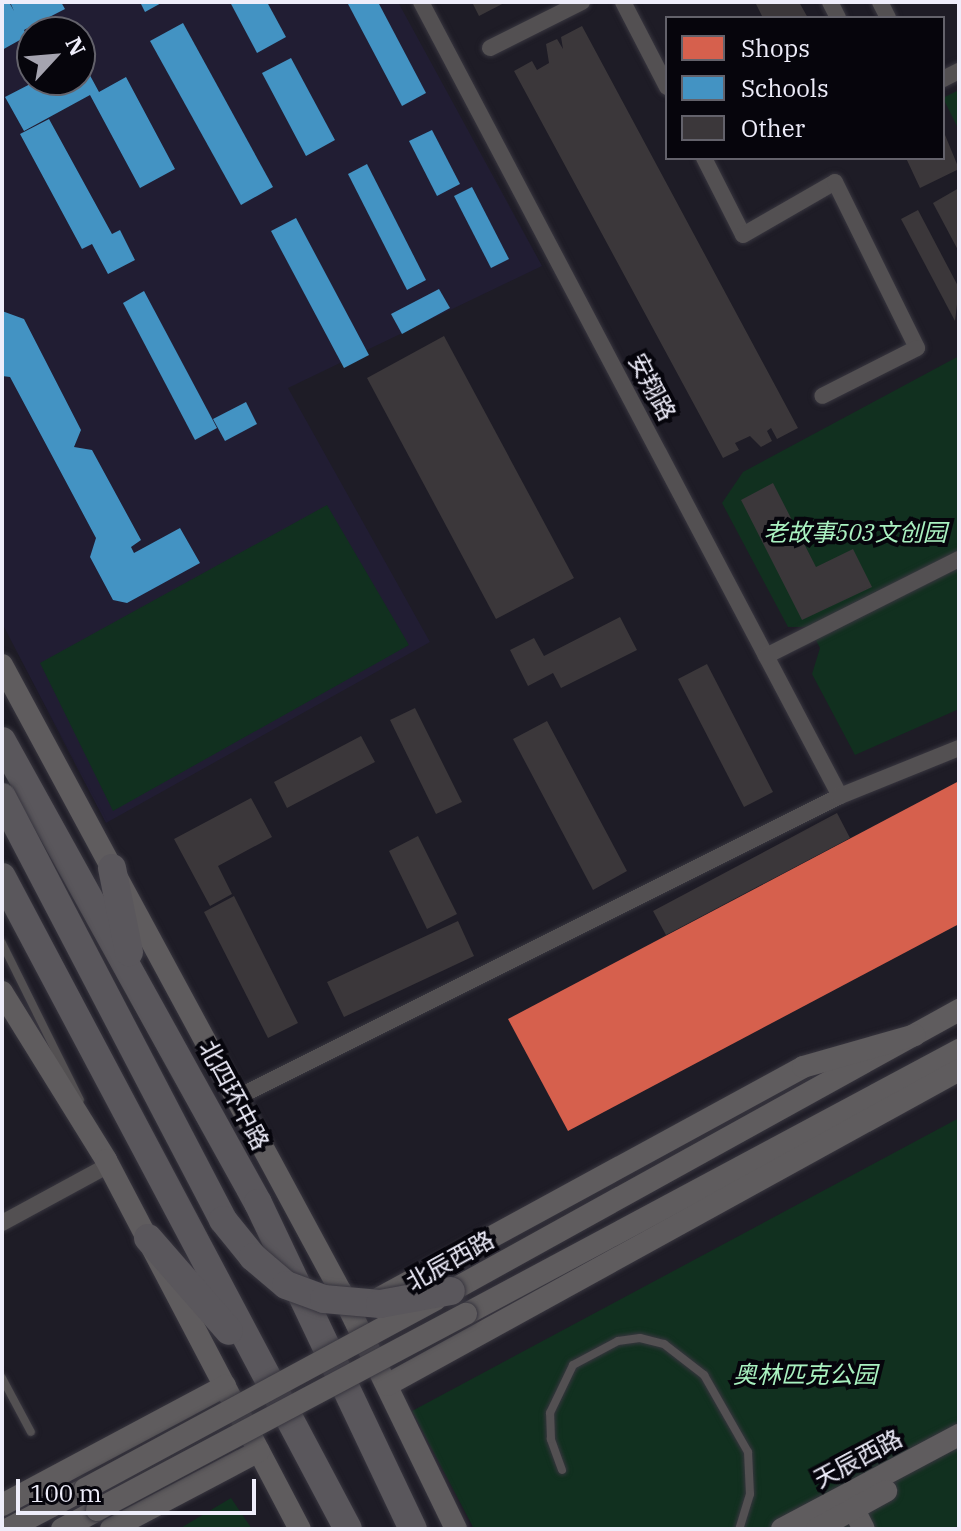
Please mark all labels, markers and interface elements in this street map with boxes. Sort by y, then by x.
north arrow [16,16,96,96]
legend [665,16,945,160]
text: N [59,32,93,60]
text: Shops [741,32,810,64]
text: Schools [741,72,829,104]
text: Other [741,112,805,144]
street label: 安翔路 [622,348,682,426]
park label: 老故事503文创园 [763,519,947,547]
street label: 北四环中路 [193,1035,275,1155]
street label: 北辰西路 [401,1225,499,1297]
park label: 奥林匹克公园 [733,1361,877,1389]
street label: 天辰西路 [809,1424,907,1494]
scale bar [20,1463,260,1513]
text: 100 m [30,1477,102,1509]

